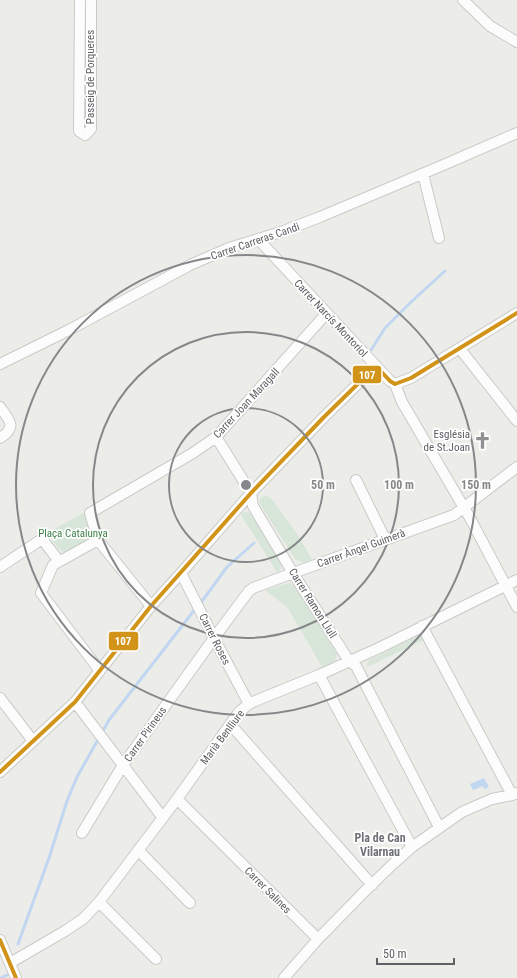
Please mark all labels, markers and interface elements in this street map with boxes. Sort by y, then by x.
street label: Passeig de Porqueres [84,30,97,124]
street label: Carrer Carreras Candi [209,220,301,263]
street label: Carrer Narcís Montoriol [291,277,370,360]
line badge: 107 [352,365,382,384]
street label: Carrer Joan Maragall [211,366,282,441]
text: 107 [359,369,376,382]
place label: Església de St.Joan [424,428,470,454]
church icon: Església de St.Joan [473,430,493,450]
centre of rings [239,478,253,492]
text: 50 m [311,478,335,492]
text: 100 m [384,478,414,492]
text: 150 m [461,478,491,492]
park label: Plaça Catalunya [38,527,108,540]
street label: Carrer Àngel Guimerà [315,527,407,570]
street label: Carrer Ramon Llull [286,566,339,641]
street label: Carrer Roses [196,611,233,667]
line badge: 107 [108,631,139,651]
text: 107 [115,635,132,648]
street label: Carrer Pirineus [122,704,169,764]
street label: Marià Benlliure [198,707,247,767]
district label: Pla de Can Vilarnau [354,831,406,859]
street label: Carrer Salines [242,864,294,916]
scale bar [377,940,454,966]
text: 50 m [383,947,407,961]

